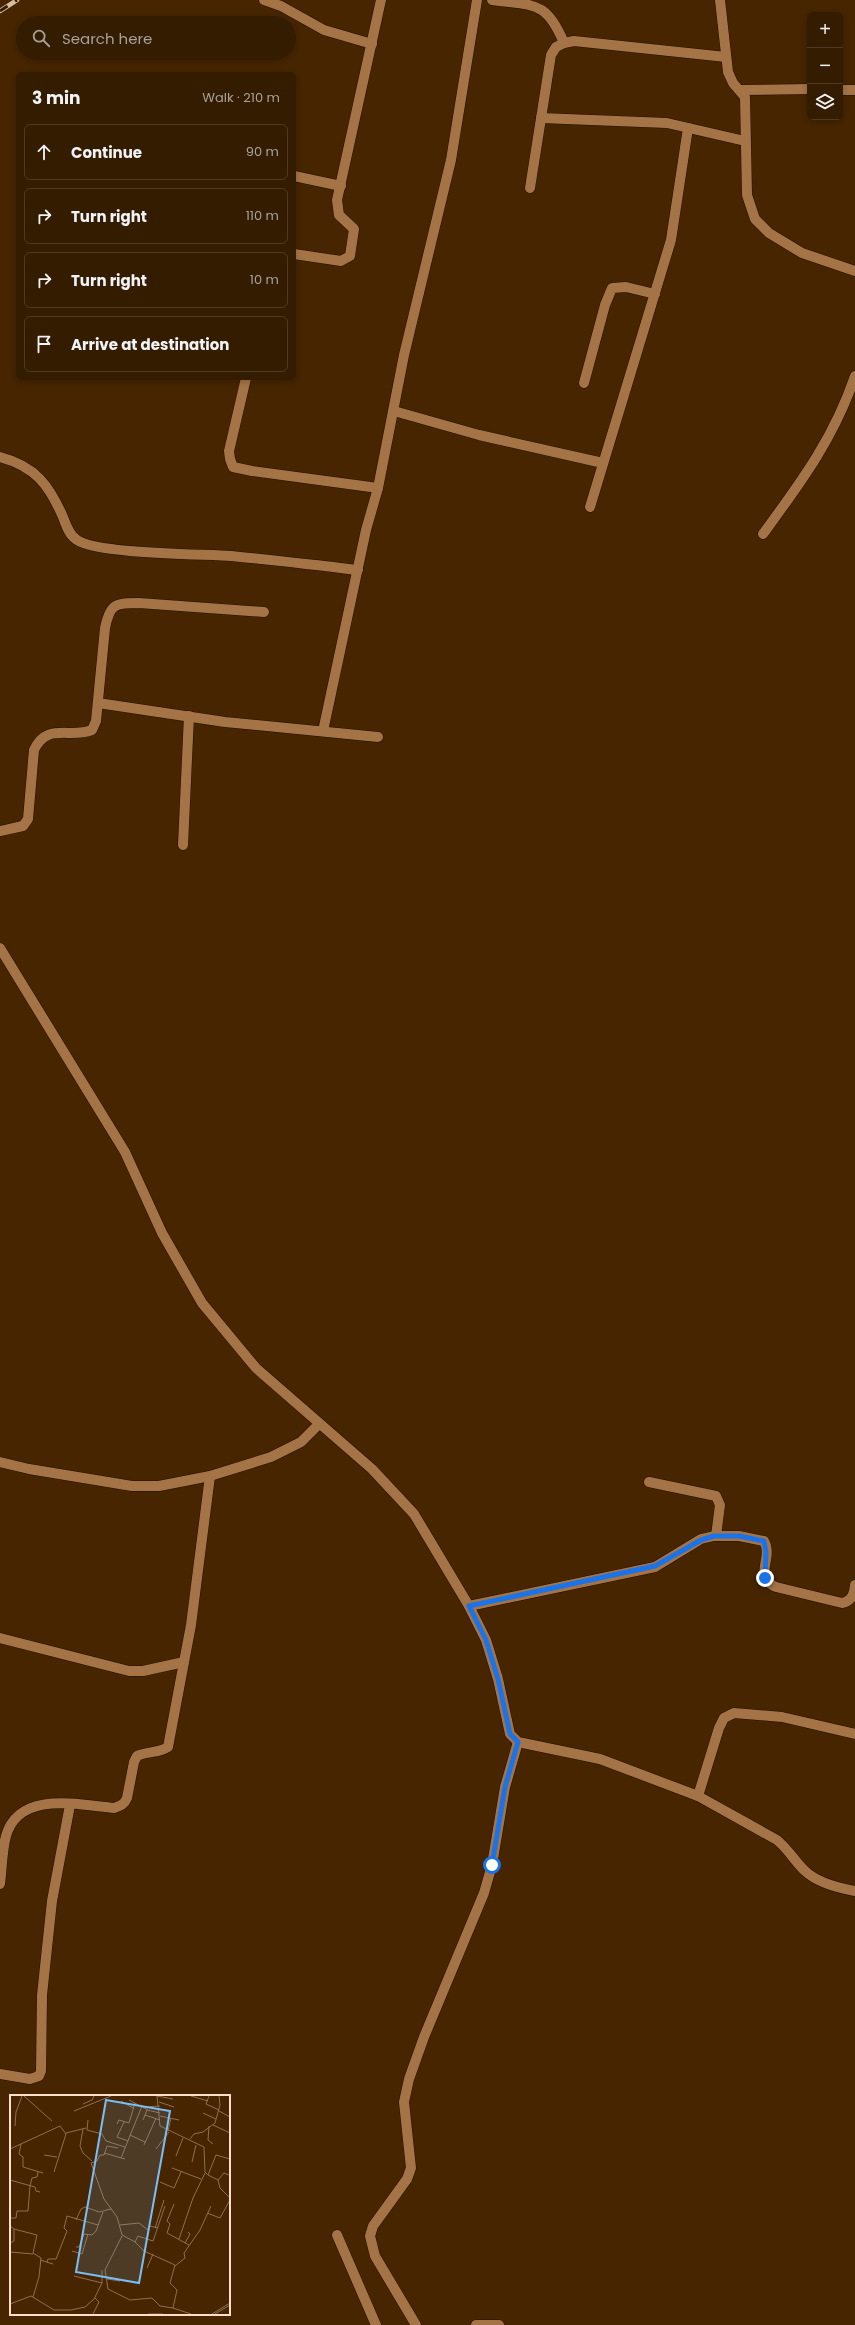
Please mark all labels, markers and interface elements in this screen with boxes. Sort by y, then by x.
map controls [807,12,843,120]
button: + [807,12,843,48]
search box [16,16,296,60]
icon: search [30,27,52,49]
text: Search here [62,28,152,49]
button: − [807,48,843,84]
button: layers [807,84,843,120]
text: 3 min [32,86,80,110]
text: Walk · 210 m [202,88,280,107]
icon: ahead [33,141,55,163]
text: Continue [71,142,142,163]
text: 90 m [246,142,279,161]
icon: right [33,205,55,227]
text: Turn right [71,206,147,227]
text: 110 m [246,206,279,225]
icon: right [33,269,55,291]
text: Turn right [71,270,147,291]
text: 10 m [250,270,279,289]
icon: arrive [33,333,55,355]
text: Arrive at destination [71,334,229,355]
route end [756,1569,774,1587]
route start [483,1856,501,1874]
inset map [10,2095,230,2315]

